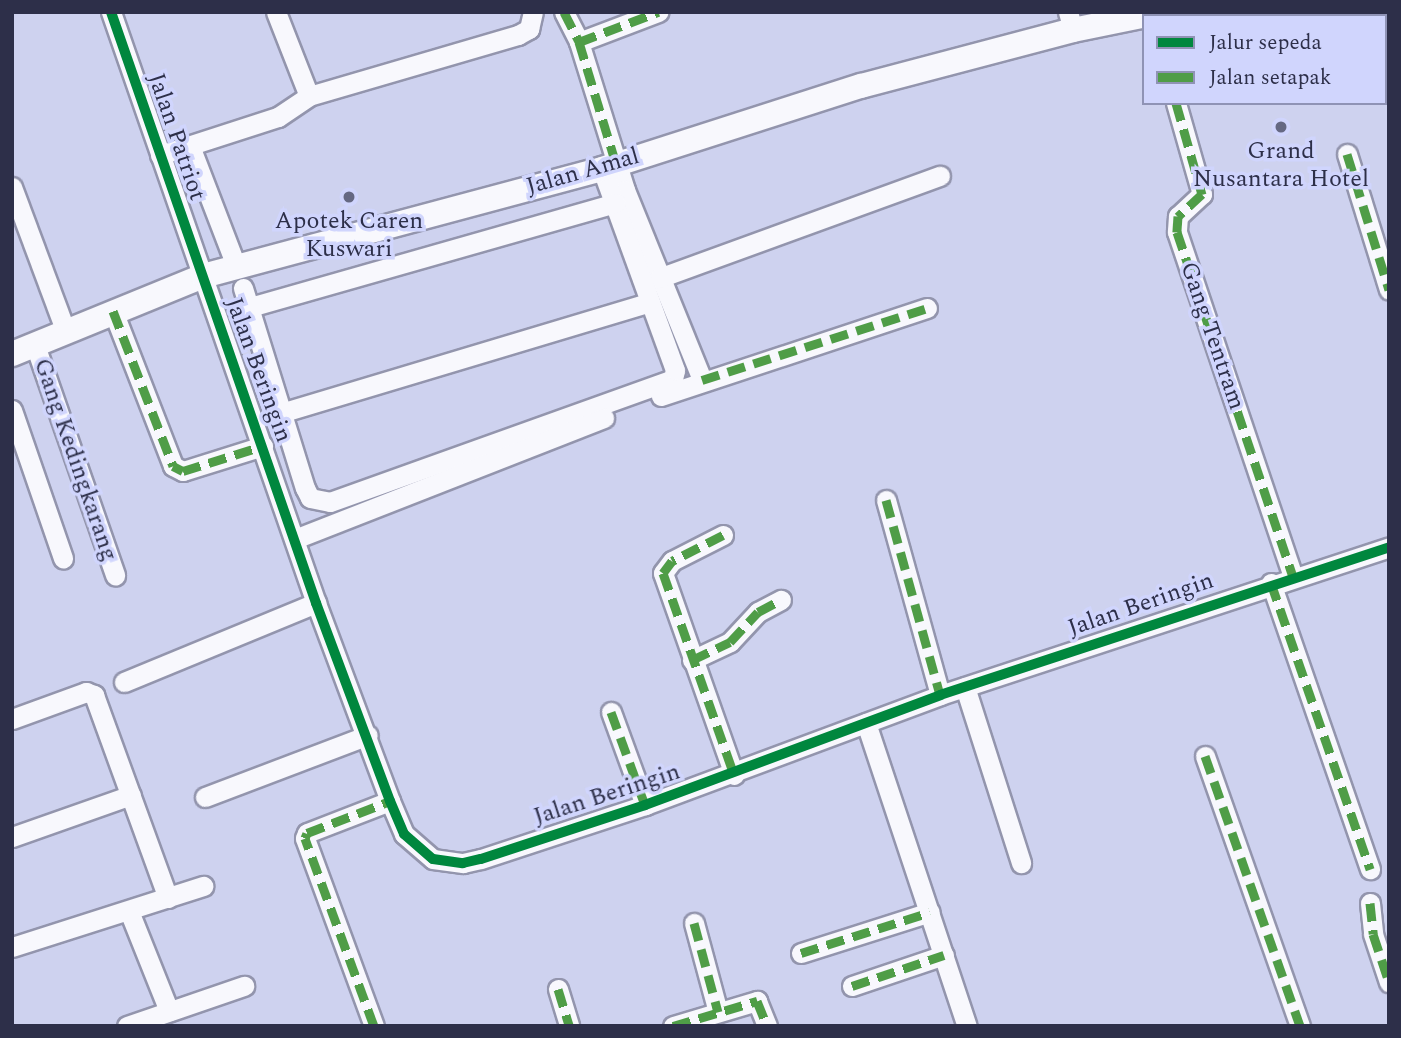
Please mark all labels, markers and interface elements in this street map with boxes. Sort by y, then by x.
legend [1142,14,1387,105]
text: Jalur sepeda [1209,27,1322,59]
text: Jalan setapak [1209,62,1331,94]
street label: Jalan Patriot [141,70,211,204]
marker: Grand Nusantara Hotel [1273,119,1289,135]
place label: Grand Nusantara Hotel [1193,138,1369,194]
street label: Jalan Amal [523,142,643,202]
marker: Apotek Caren Kuswari [341,189,357,205]
place label: Apotek Caren Kuswari [275,208,423,264]
street label: Gang Tentram [1173,258,1251,414]
street label: Jalan Beringin [218,294,298,446]
street label: Gang Kedingkarang [27,355,123,565]
street label: Jalan Beringin [1064,567,1218,643]
street label: Jalan Beringin [530,758,684,832]

